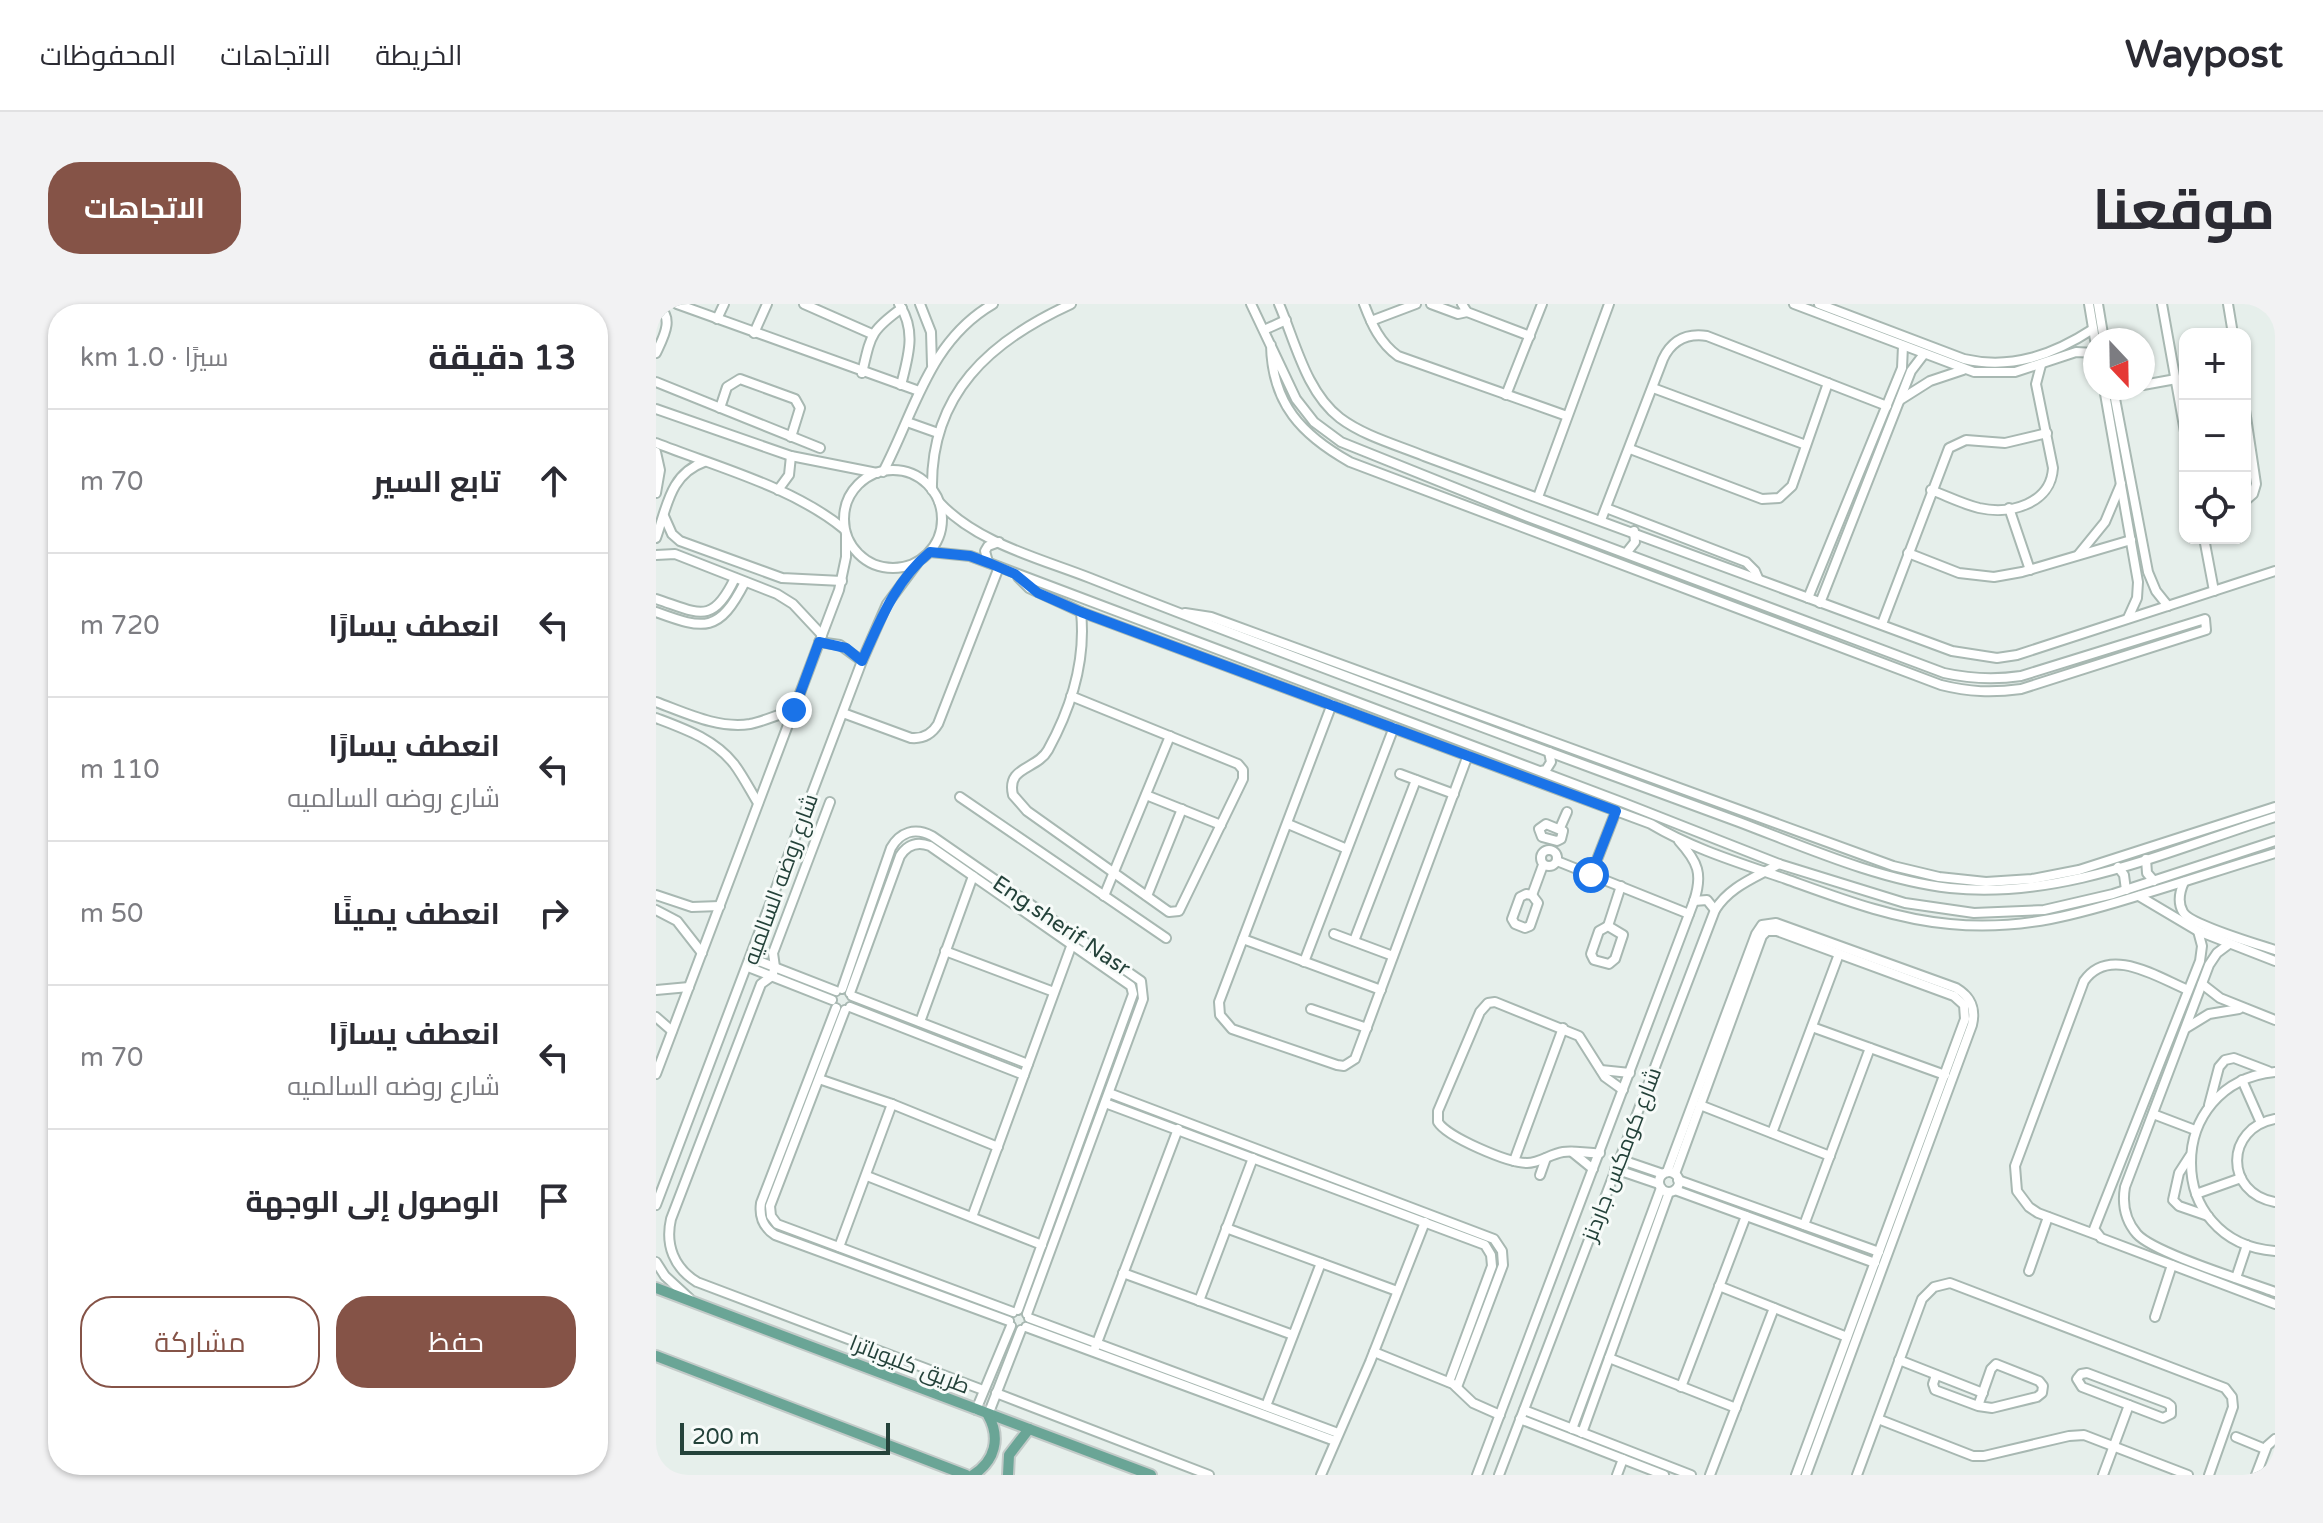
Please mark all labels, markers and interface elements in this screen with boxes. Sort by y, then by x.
text: Waypost [2125,32,2283,78]
text: المحفوظات [40,39,176,73]
text: الاتجاهات [220,39,331,73]
text: الخريطة [375,39,463,73]
button: الاتجاهات [48,162,241,254]
text: موقعنا [2092,178,2275,245]
north arrow [2083,328,2155,400]
map controls [2179,328,2251,544]
button: + [2179,328,2251,400]
text: 13 دقيقة [428,338,576,379]
text: سيرًا · 1.0 km [80,342,228,373]
button: − [2179,400,2251,472]
icon: ahead [532,459,576,503]
text: تابع السير [373,464,500,501]
text: 70 m [80,466,143,497]
button: locate [2179,472,2251,544]
icon: left [532,603,576,647]
text: انعطف يسارًا [329,608,500,645]
text: 720 m [80,610,160,641]
route end [776,692,812,728]
text: انعطف يسارًا [329,728,500,765]
icon: left [532,747,576,791]
text: 110 m [80,754,160,785]
text: شارع روضه السالميه [287,783,500,814]
street label: شارع روضه السالميه [738,790,825,969]
route start [1573,857,1609,893]
street label: Eng.sherif Nasr [988,870,1136,982]
icon: right [532,891,576,935]
text: انعطف يمينًا [332,896,500,933]
text: 50 m [80,898,143,929]
text: انعطف يسارًا [329,1016,500,1053]
icon: left [532,1035,576,1079]
text: 70 m [80,1042,143,1073]
street label: شارع كومكس جاردنز [1576,1064,1668,1247]
text: شارع روضه السالميه [287,1071,500,1102]
icon: arrive [532,1179,576,1223]
text: الوصول إلى الوجهة [245,1184,500,1221]
button: مشاركة [80,1296,320,1388]
button: حفظ [336,1296,576,1388]
street label: طريق كليوباترا [846,1330,973,1400]
scale bar [680,1419,890,1455]
text: 200 m [692,1424,759,1450]

